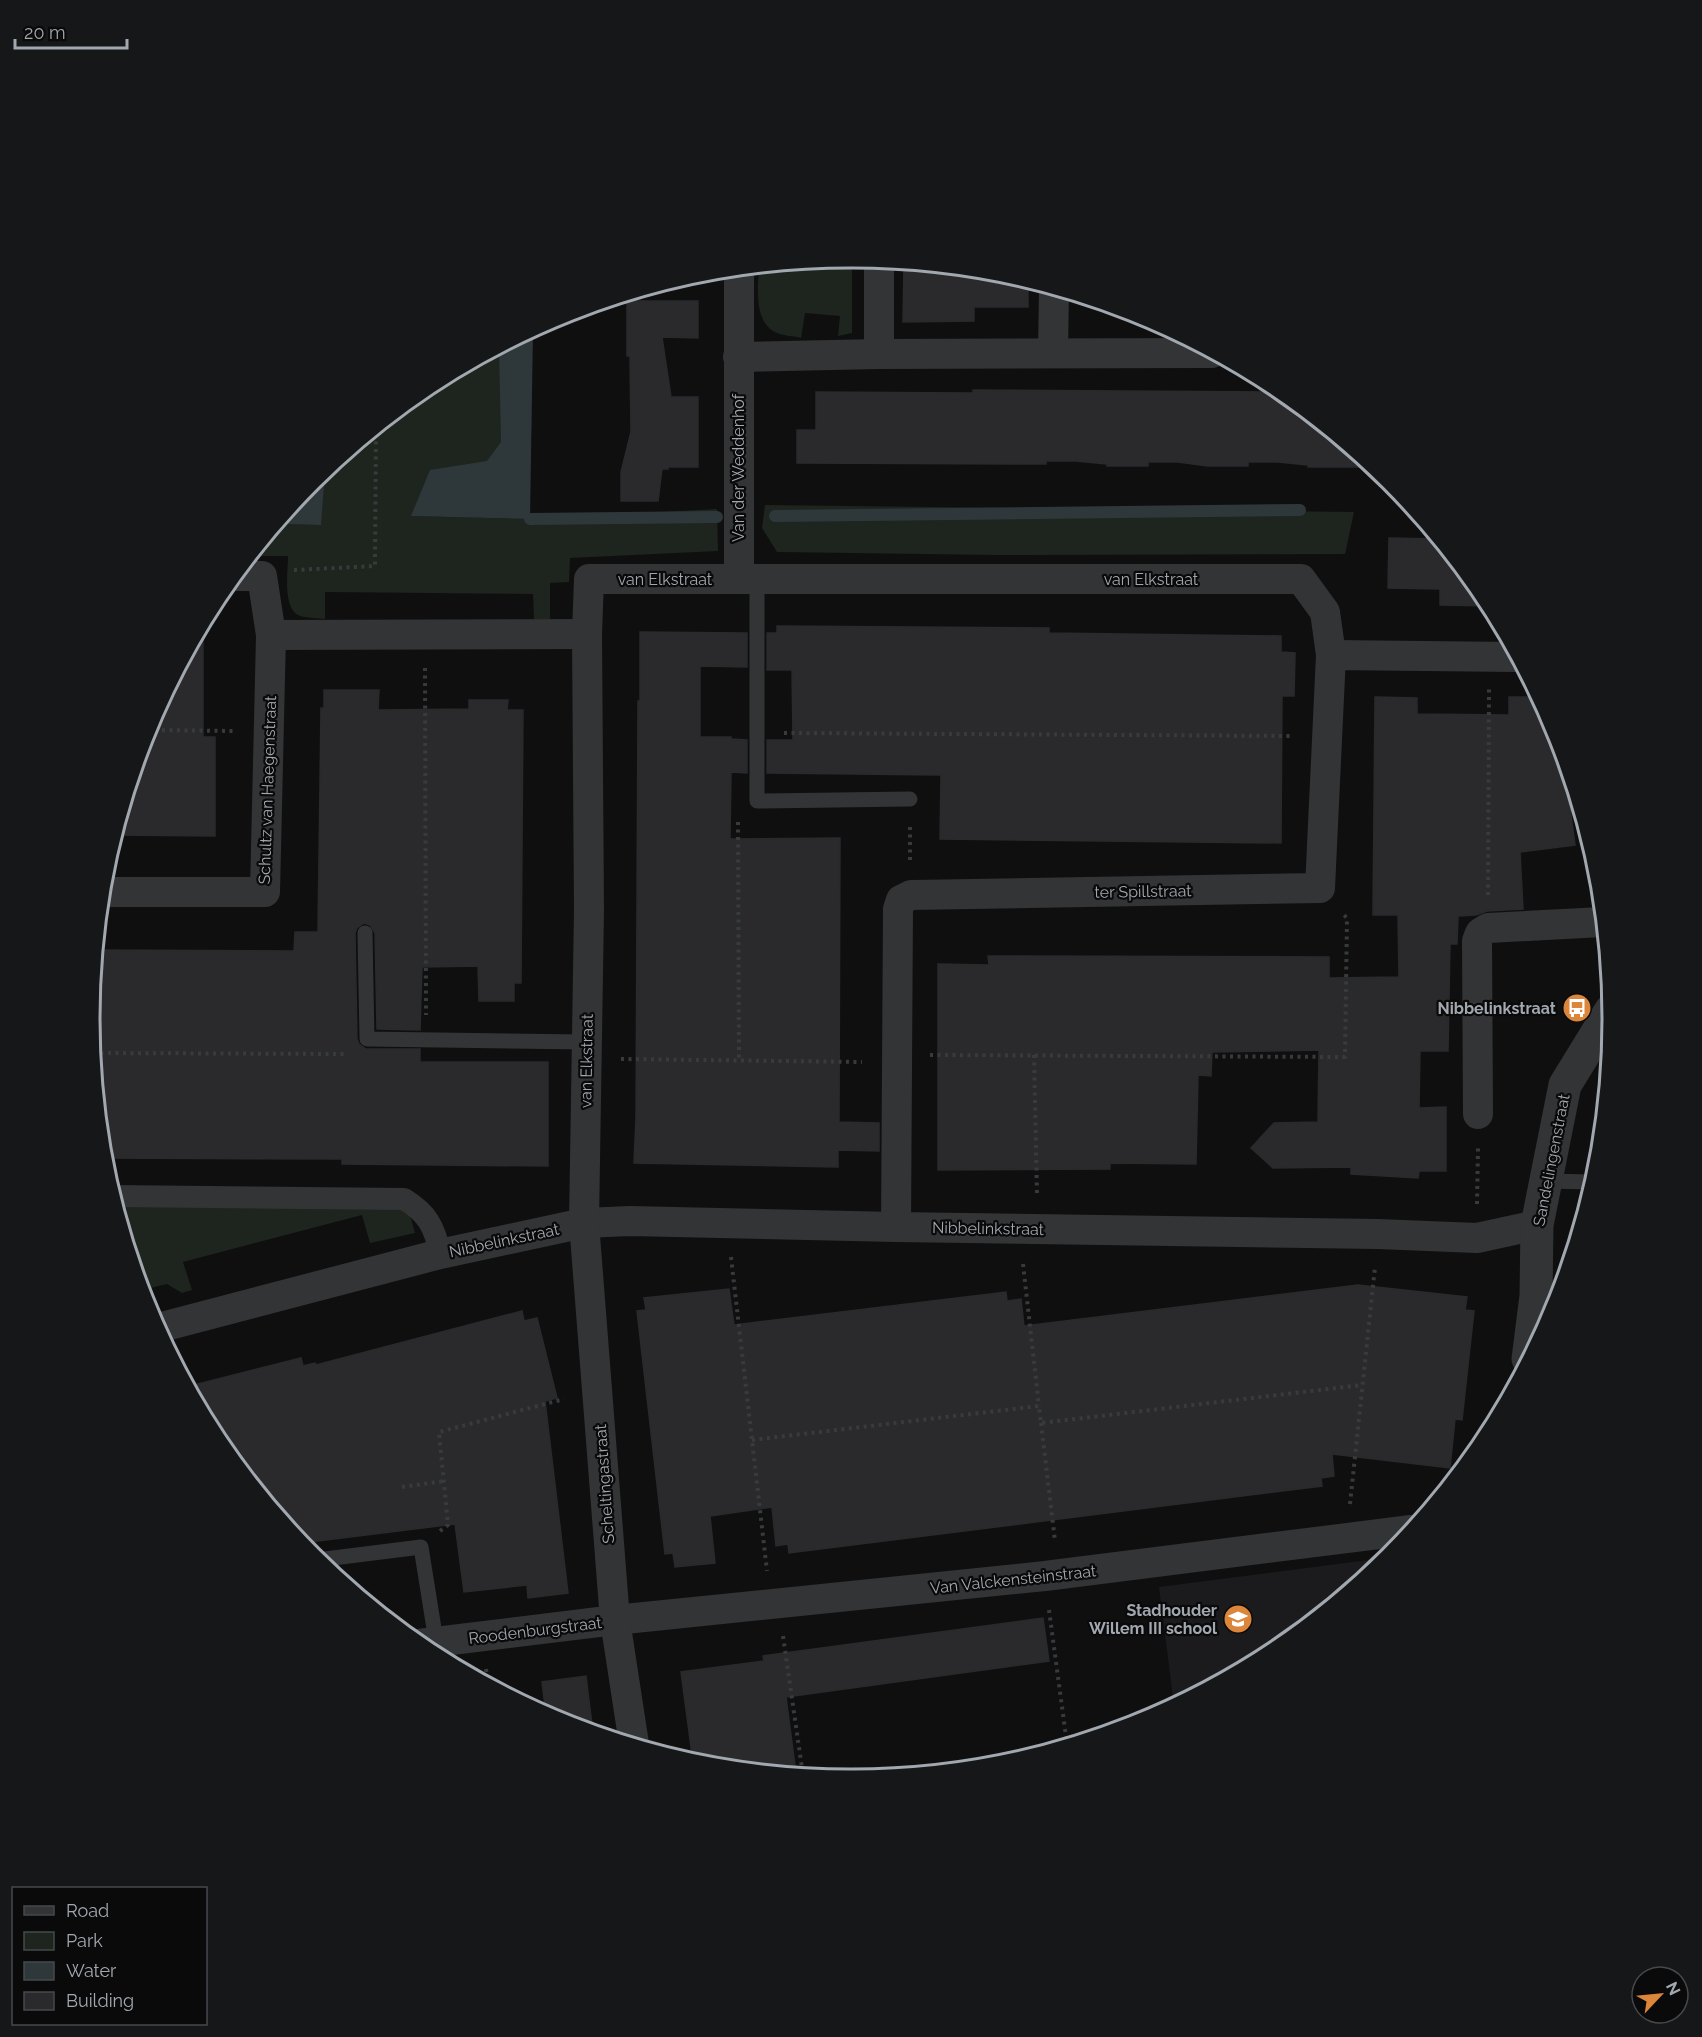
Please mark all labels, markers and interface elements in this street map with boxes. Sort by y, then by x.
scale bar [15,12,128,50]
text: 20 m [24,22,66,43]
street label: Van der Weddenhof [729,393,748,542]
street label: van Elkstraat [618,570,713,589]
street label: van Elkstraat [1104,570,1199,589]
street label: Schultz van Haegenstraat [255,695,280,885]
street label: ter Spillstraat [1094,881,1192,902]
bus stop icon: Nibbelinkstraat [1561,992,1593,1024]
place label: Nibbelinkstraat [1438,999,1556,1018]
street label: van Elkstraat [576,1013,597,1108]
street label: Sandelingenstraat [1529,1092,1574,1228]
street label: Nibbelinkstraat [932,1218,1045,1239]
street label: Nibbelinkstraat [447,1219,561,1261]
street label: Scheltingastraat [591,1423,618,1544]
street label: Van Valckensteinstraat [929,1561,1098,1598]
place label: Stadhouder Willem III school [1089,1601,1218,1638]
school or university icon: Stadhouder Willem III school [1222,1603,1254,1635]
street label: Roodenburgstraat [467,1613,603,1648]
legend [12,1887,207,2025]
text: Road [66,1900,109,1921]
text: Park [66,1930,103,1951]
text: Water [66,1960,117,1981]
north arrow [1630,1965,1690,2025]
text: N [1662,1979,1684,1998]
text: Building [66,1990,134,2011]

